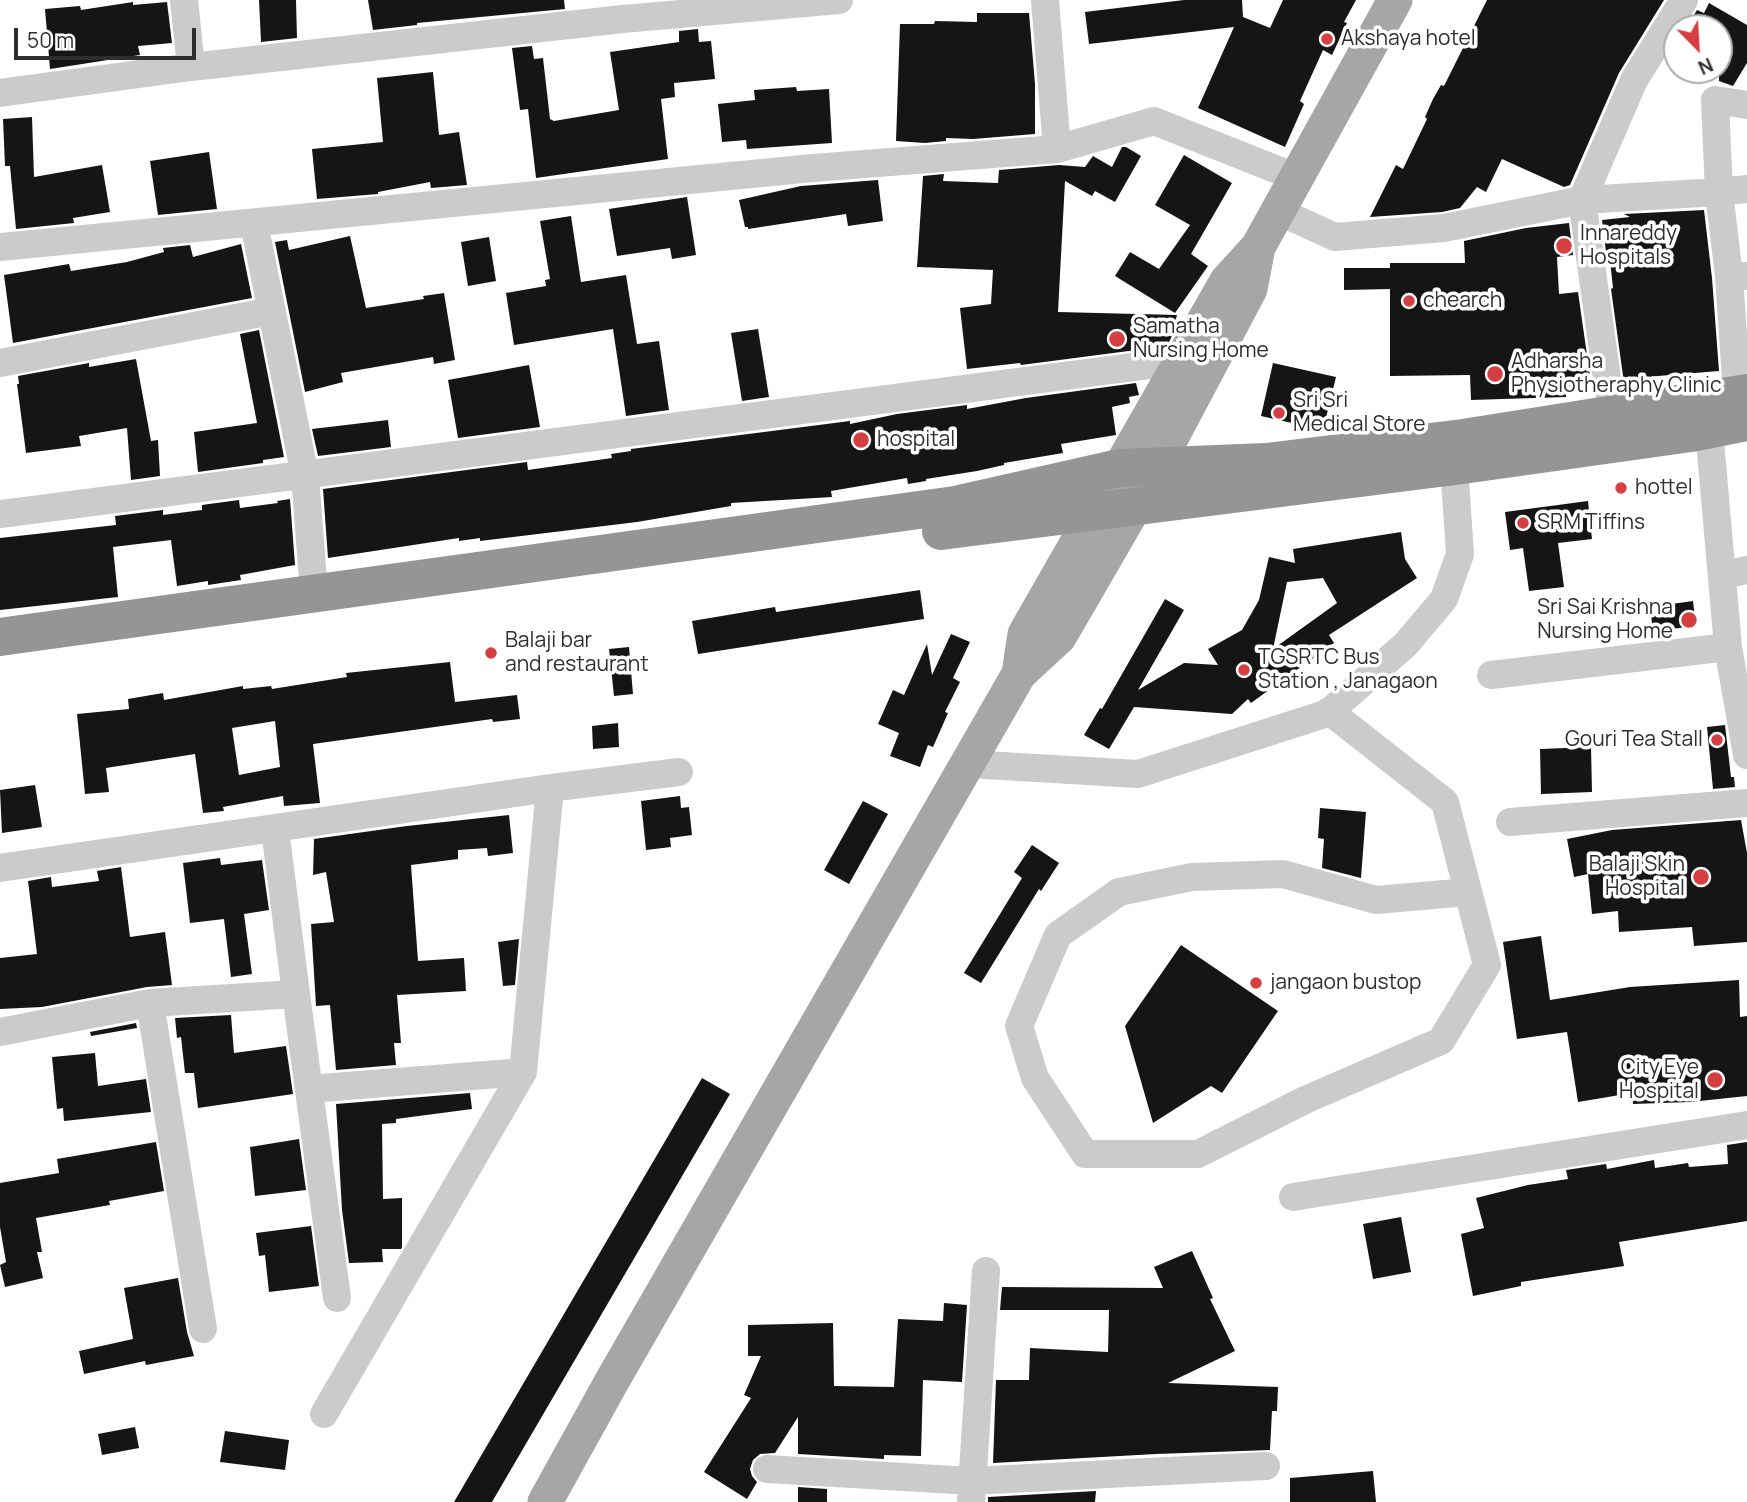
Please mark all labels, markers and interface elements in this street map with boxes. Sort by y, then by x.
scale bar [18,14,200,58]
north arrow [1663,14,1733,84]
text: 50 m [27,26,74,54]
place label: Akshaya hotel [1341,26,1476,52]
marker: Akshaya hotel [1319,31,1335,47]
text: N [1694,52,1717,81]
place label: Innareddy Hospitals [1580,221,1677,271]
marker: Innareddy Hospitals [1554,236,1574,256]
place label: chearch [1423,288,1502,314]
marker: chearch [1401,293,1417,309]
place label: Samatha Nursing Home [1133,314,1269,364]
marker: Samatha Nursing Home [1107,329,1127,349]
place label: Adharsha Physiotheraphy Clinic [1511,349,1722,399]
marker: Adharsha Physiotheraphy Clinic [1485,364,1505,384]
place label: Sri Sri Medical Store [1293,388,1426,438]
marker: Sri Sri Medical Store [1271,405,1287,421]
place label: hospital [877,427,955,453]
marker: hospital [851,430,871,450]
place label: hottel [1635,475,1693,501]
marker: hottel [1613,480,1629,496]
place label: SRM Tiffins [1537,510,1645,536]
marker: SRM Tiffins [1515,515,1531,531]
place label: Sri Sai Krishna Nursing Home [1537,595,1673,645]
marker: Sri Sai Krishna Nursing Home [1679,610,1699,630]
place label: Balaji bar and restaurant [505,628,649,678]
marker: Balaji bar and restaurant [483,645,499,661]
place label: TGSRTC Bus Station , Janagaon [1258,645,1438,695]
marker: TGSRTC Bus Station , Janagaon [1236,662,1252,678]
place label: Gouri Tea Stall [1565,727,1703,753]
marker: Gouri Tea Stall [1709,732,1725,748]
place label: Balaji Skin Hospital [1589,852,1685,902]
marker: Balaji Skin Hospital [1691,867,1711,887]
place label: jangaon bustop [1270,970,1421,996]
marker: jangaon bustop [1248,975,1264,991]
place label: City Eye Hospital [1619,1055,1699,1105]
marker: City Eye Hospital [1705,1070,1725,1090]

